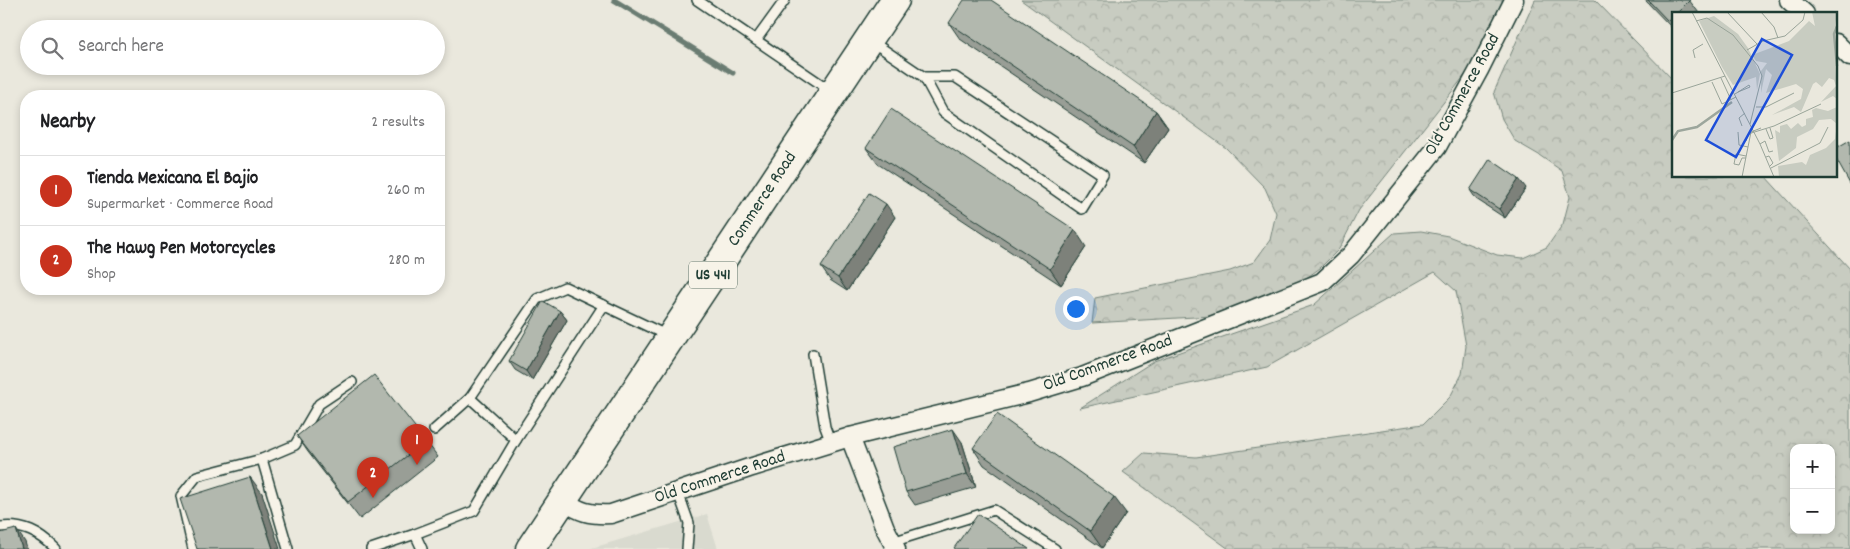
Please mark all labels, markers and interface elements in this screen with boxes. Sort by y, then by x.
inset map [1672,12,1838,178]
search box [20,20,445,75]
street label: Old Commerce Road [1419,29,1507,161]
icon: search [38,34,66,62]
text: Search here [78,34,164,61]
text: Nearby [40,108,95,138]
text: 2 results [371,111,425,134]
street label: Commerce Road [722,147,803,252]
text: Tienda Mexicana El Bajio [87,166,258,193]
text: 1 [54,179,58,202]
text: 260 m [387,179,425,202]
text: Supermarket · Commerce Road [87,193,273,216]
text: The Hawg Pen Motorcycles [87,236,276,263]
text: 2 [53,249,60,272]
text: 280 m [388,249,425,272]
road number: US 441 [689,262,737,288]
text: Shop [87,263,116,286]
your location [1063,296,1089,322]
street label: Old Commerce Road [1040,329,1176,399]
pin: 1 [401,424,433,465]
map controls [1790,444,1835,534]
button: + [1790,444,1835,489]
street label: Old Commerce Road [651,445,789,511]
pin: 2 [357,457,389,498]
button: − [1790,489,1835,534]

